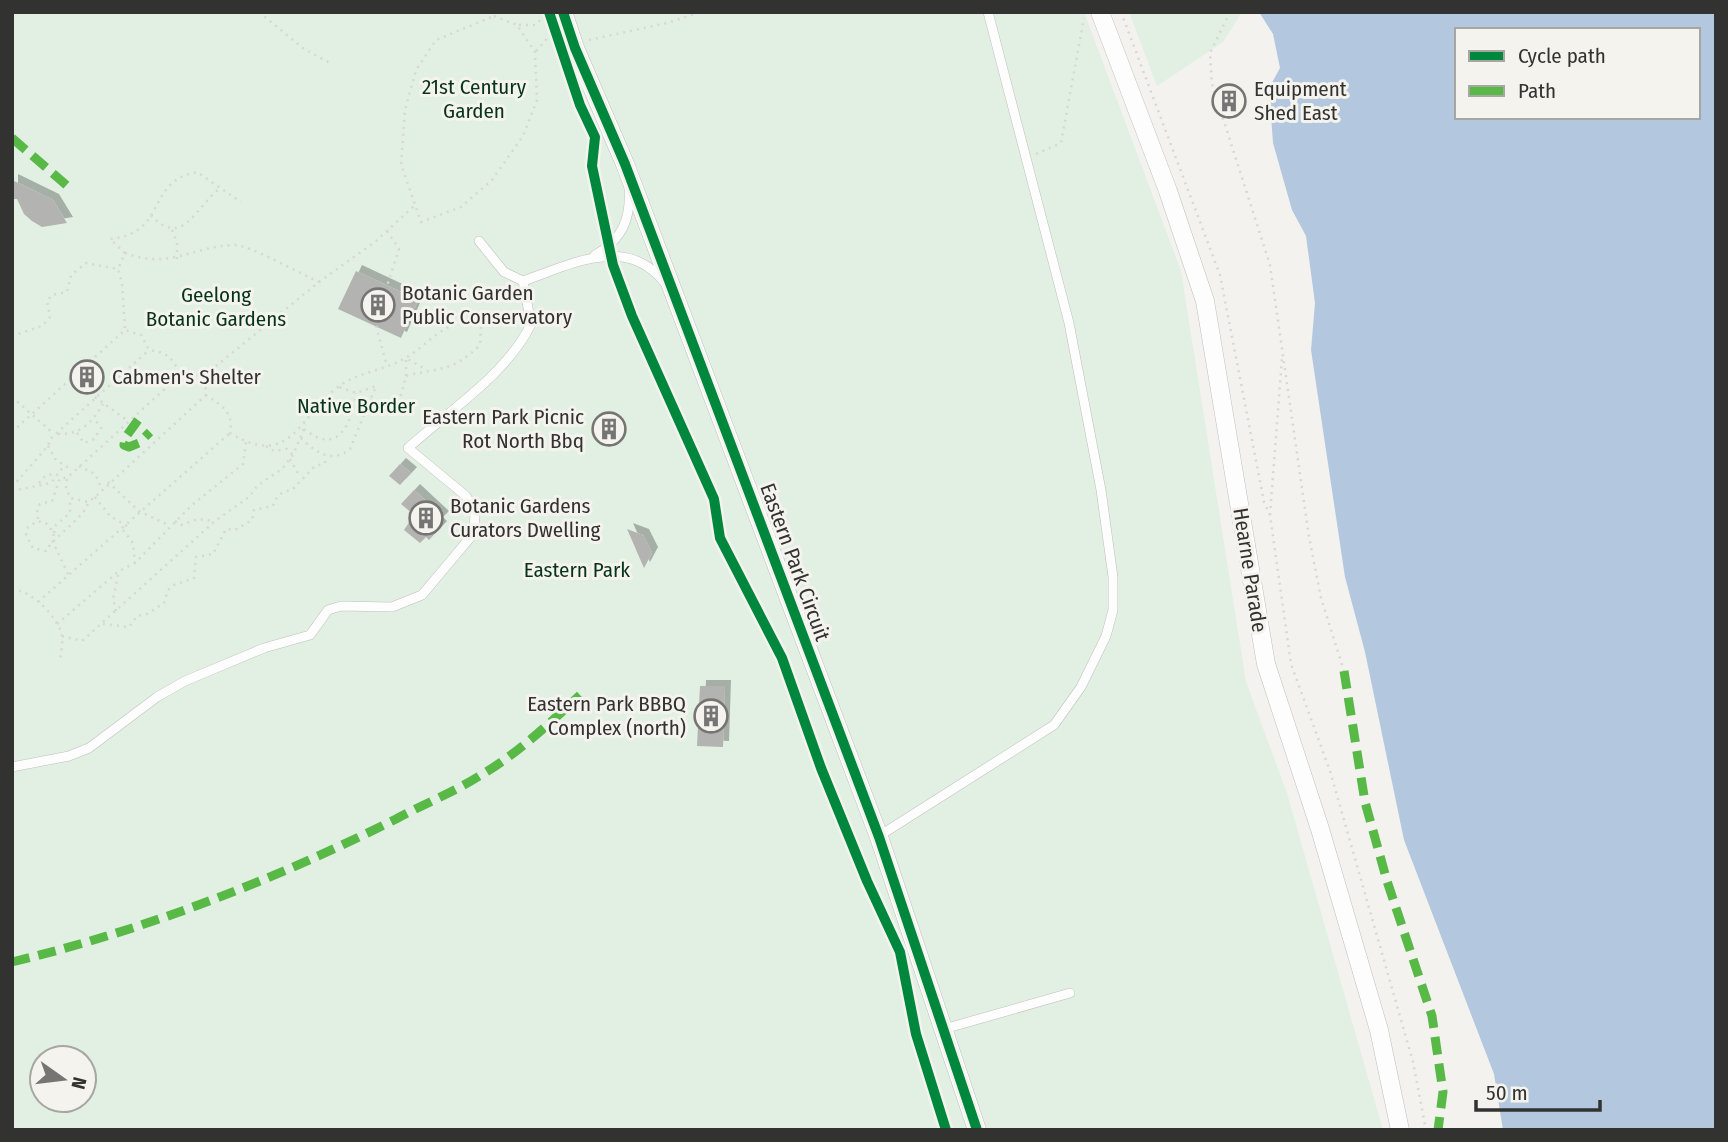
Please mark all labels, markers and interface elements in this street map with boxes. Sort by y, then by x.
legend [1455,28,1700,119]
text: Cycle path [1518,43,1606,69]
park label: 21st Century Garden [422,74,527,124]
place label: Equipment Shed East [1254,76,1347,126]
text: Path [1518,78,1556,104]
building icon: Equipment Shed East [1210,82,1248,120]
place label: Botanic Garden Public Conservatory [402,280,573,330]
park label: Geelong Botanic Gardens [146,282,286,332]
building icon: Botanic Garden Public Conservatory [359,286,397,324]
building icon: Cabmen's Shelter [68,358,106,396]
place label: Cabmen's Shelter [112,364,262,390]
park label: Native Border [297,393,416,419]
place label: Eastern Park Picnic Rot North Bbq [422,404,584,454]
building icon: Eastern Park Picnic Rot North Bbq [590,410,628,448]
street label: Eastern Park Circuit [754,480,836,644]
place label: Botanic Gardens Curators Dwelling [450,493,601,543]
building icon: Botanic Gardens Curators Dwelling [407,499,445,537]
street label: Hearne Parade [1227,506,1273,634]
park label: Eastern Park [524,557,630,583]
place label: Eastern Park BBBQ Complex (north) [527,691,686,741]
building icon: Eastern Park BBBQ Complex (north) [692,697,730,735]
north arrow [28,1044,98,1114]
scale bar [1476,1068,1600,1112]
text: N [66,1075,92,1091]
text: 50 m [1486,1080,1528,1106]

